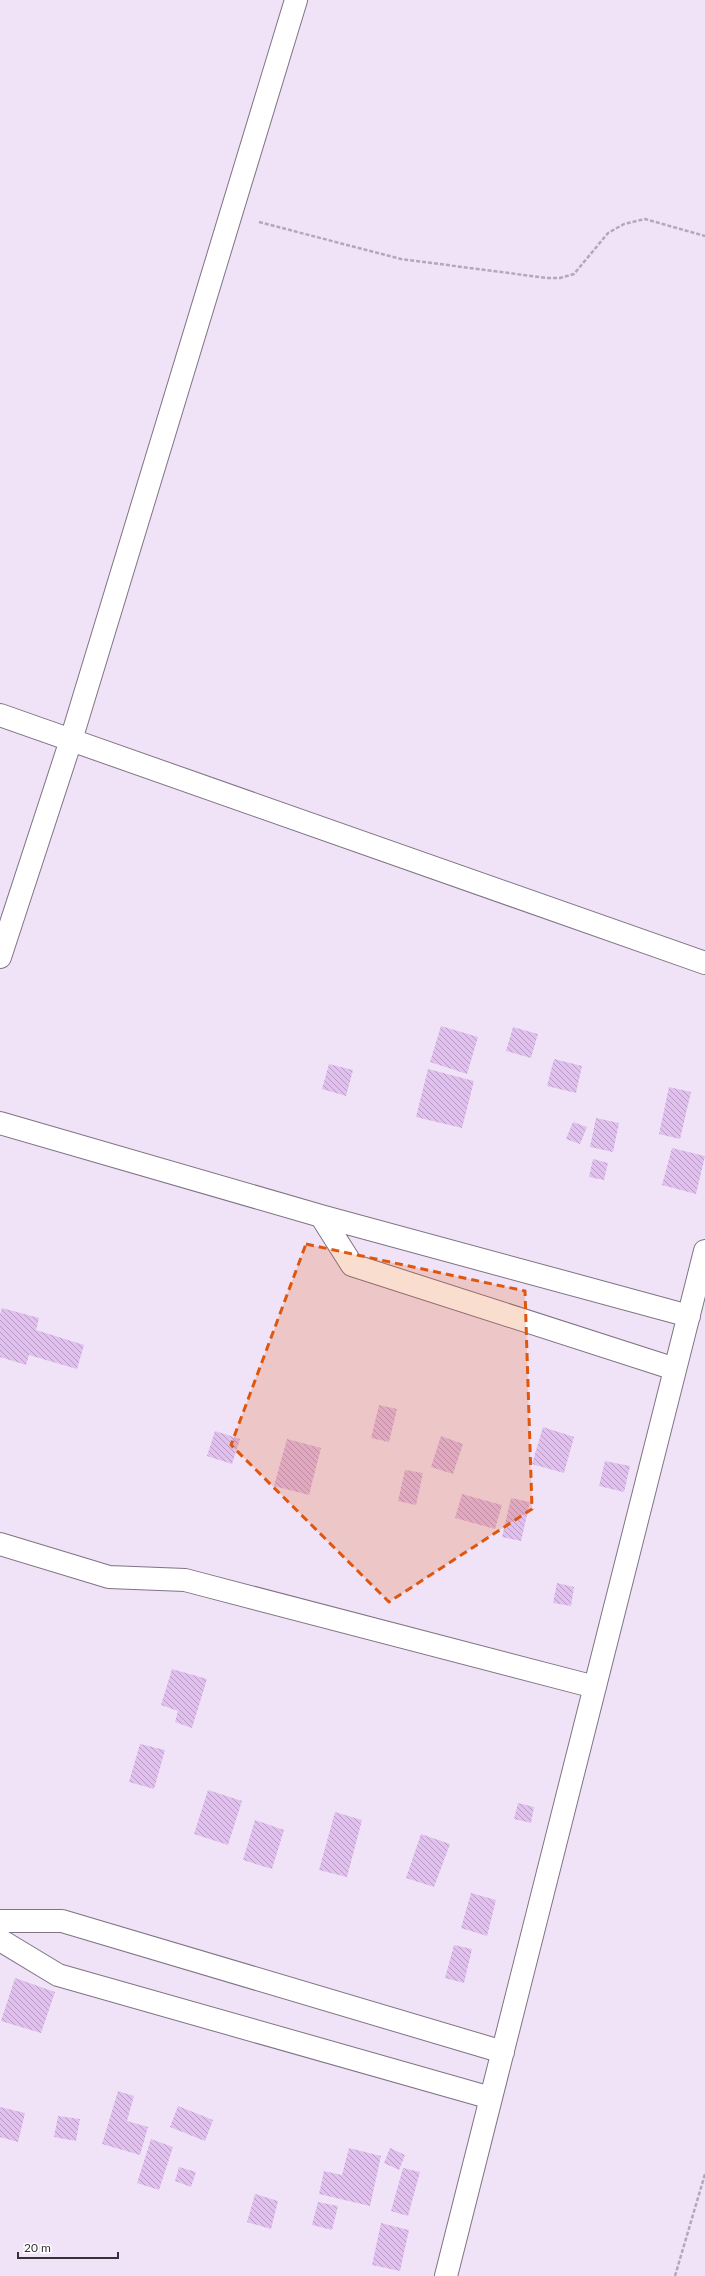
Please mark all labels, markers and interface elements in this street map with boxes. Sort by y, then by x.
scale bar [18,2234,118,2260]
text: 20 m [24,2240,51,2255]

